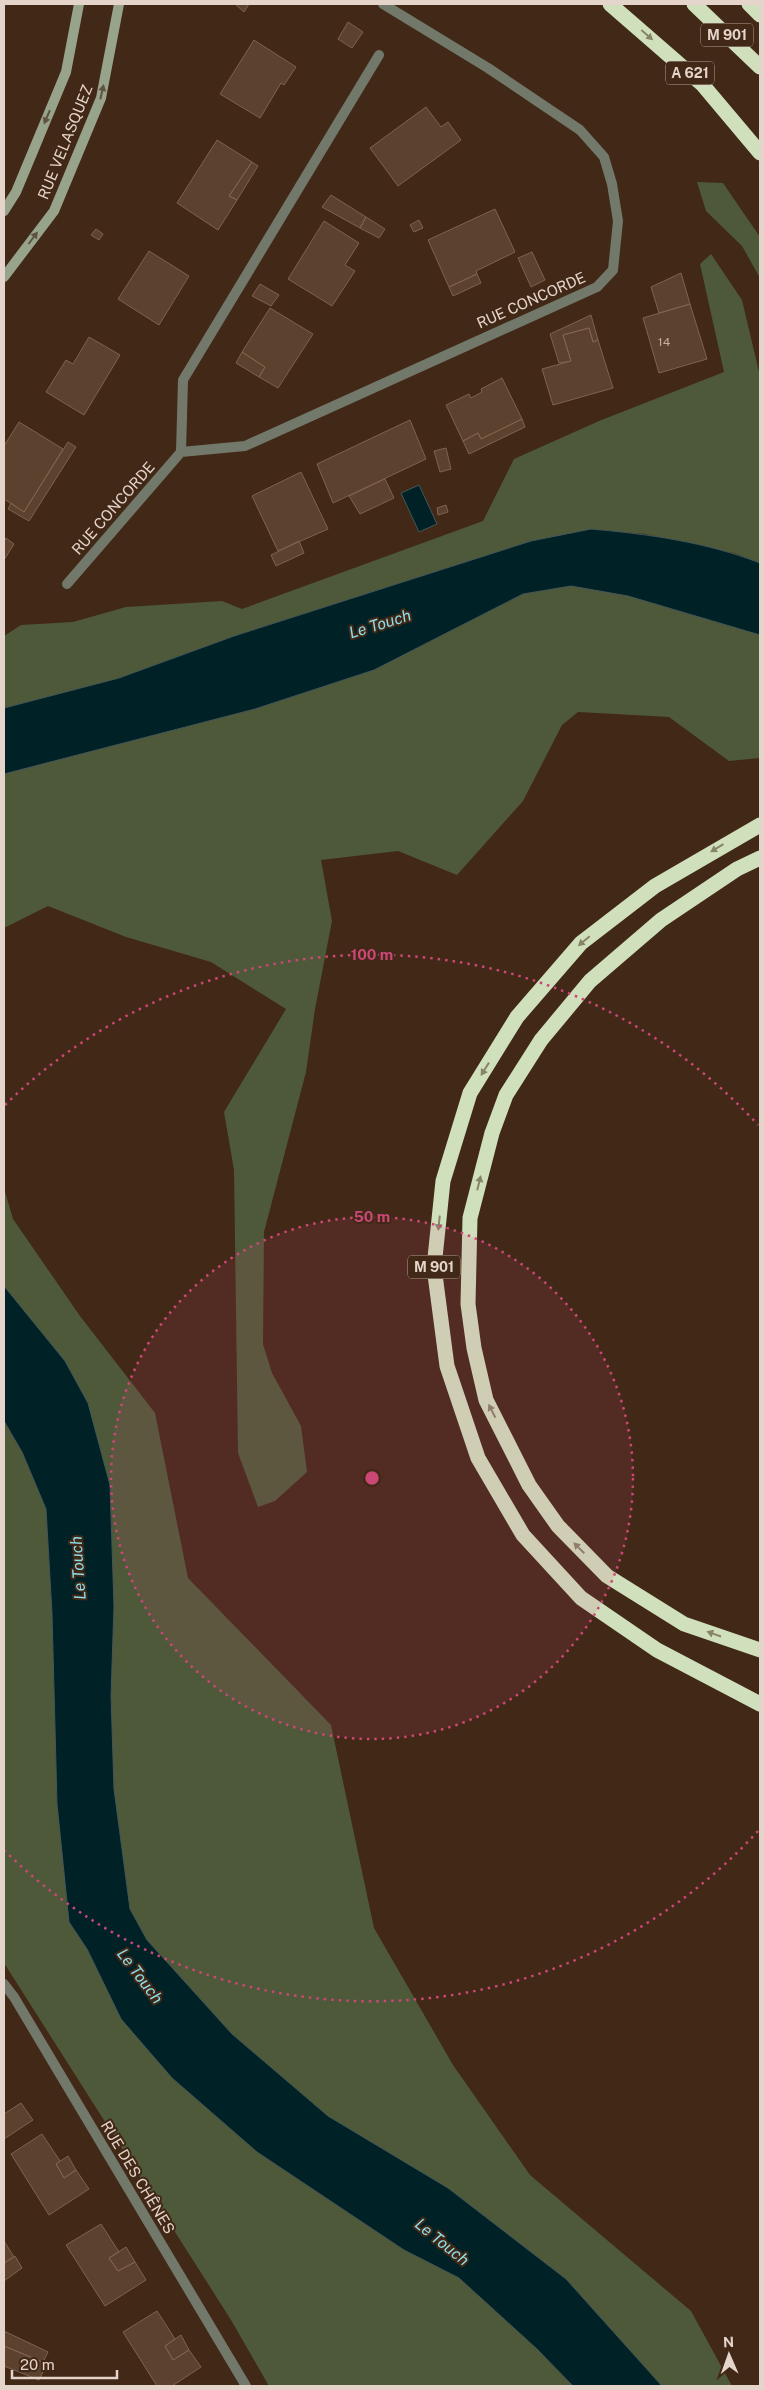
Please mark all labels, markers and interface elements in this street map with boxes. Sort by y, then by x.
road number: M 901 [701,24,753,46]
one-way arrow [641,29,653,41]
road number: A 621 [666,62,714,84]
street label: RUE VELASQUEZ [34,82,96,202]
one-way arrow [98,85,106,100]
one-way arrow [43,110,51,124]
one-way arrow [28,232,39,245]
street label: RUE CONCORDE [474,268,588,332]
house number: 14 [658,335,671,349]
street label: RUE CONCORDE [68,458,158,558]
water label: Le Touch [347,606,413,642]
one-way arrow [711,844,724,853]
one-way arrow [578,935,591,946]
text: 100 m [351,946,393,963]
one-way arrow [480,1062,490,1075]
one-way arrow [475,1176,483,1191]
text: 50 m [354,1208,390,1225]
one-way arrow [434,1215,442,1231]
road number: M 901 [408,1256,460,1278]
one-way arrow [488,1404,496,1419]
centre of rings [363,1469,381,1487]
water label: Le Touch [66,1535,90,1601]
one-way arrow [573,1542,585,1554]
one-way arrow [706,1630,721,1638]
water label: Le Touch [113,1945,167,2007]
street label: RUE DES CHÊNES [98,2117,178,2237]
water label: Le Touch [411,2214,473,2270]
north arrow [704,2330,754,2380]
text: N [723,2334,734,2350]
scale bar [12,2348,118,2380]
text: 20 m [20,2356,55,2373]

